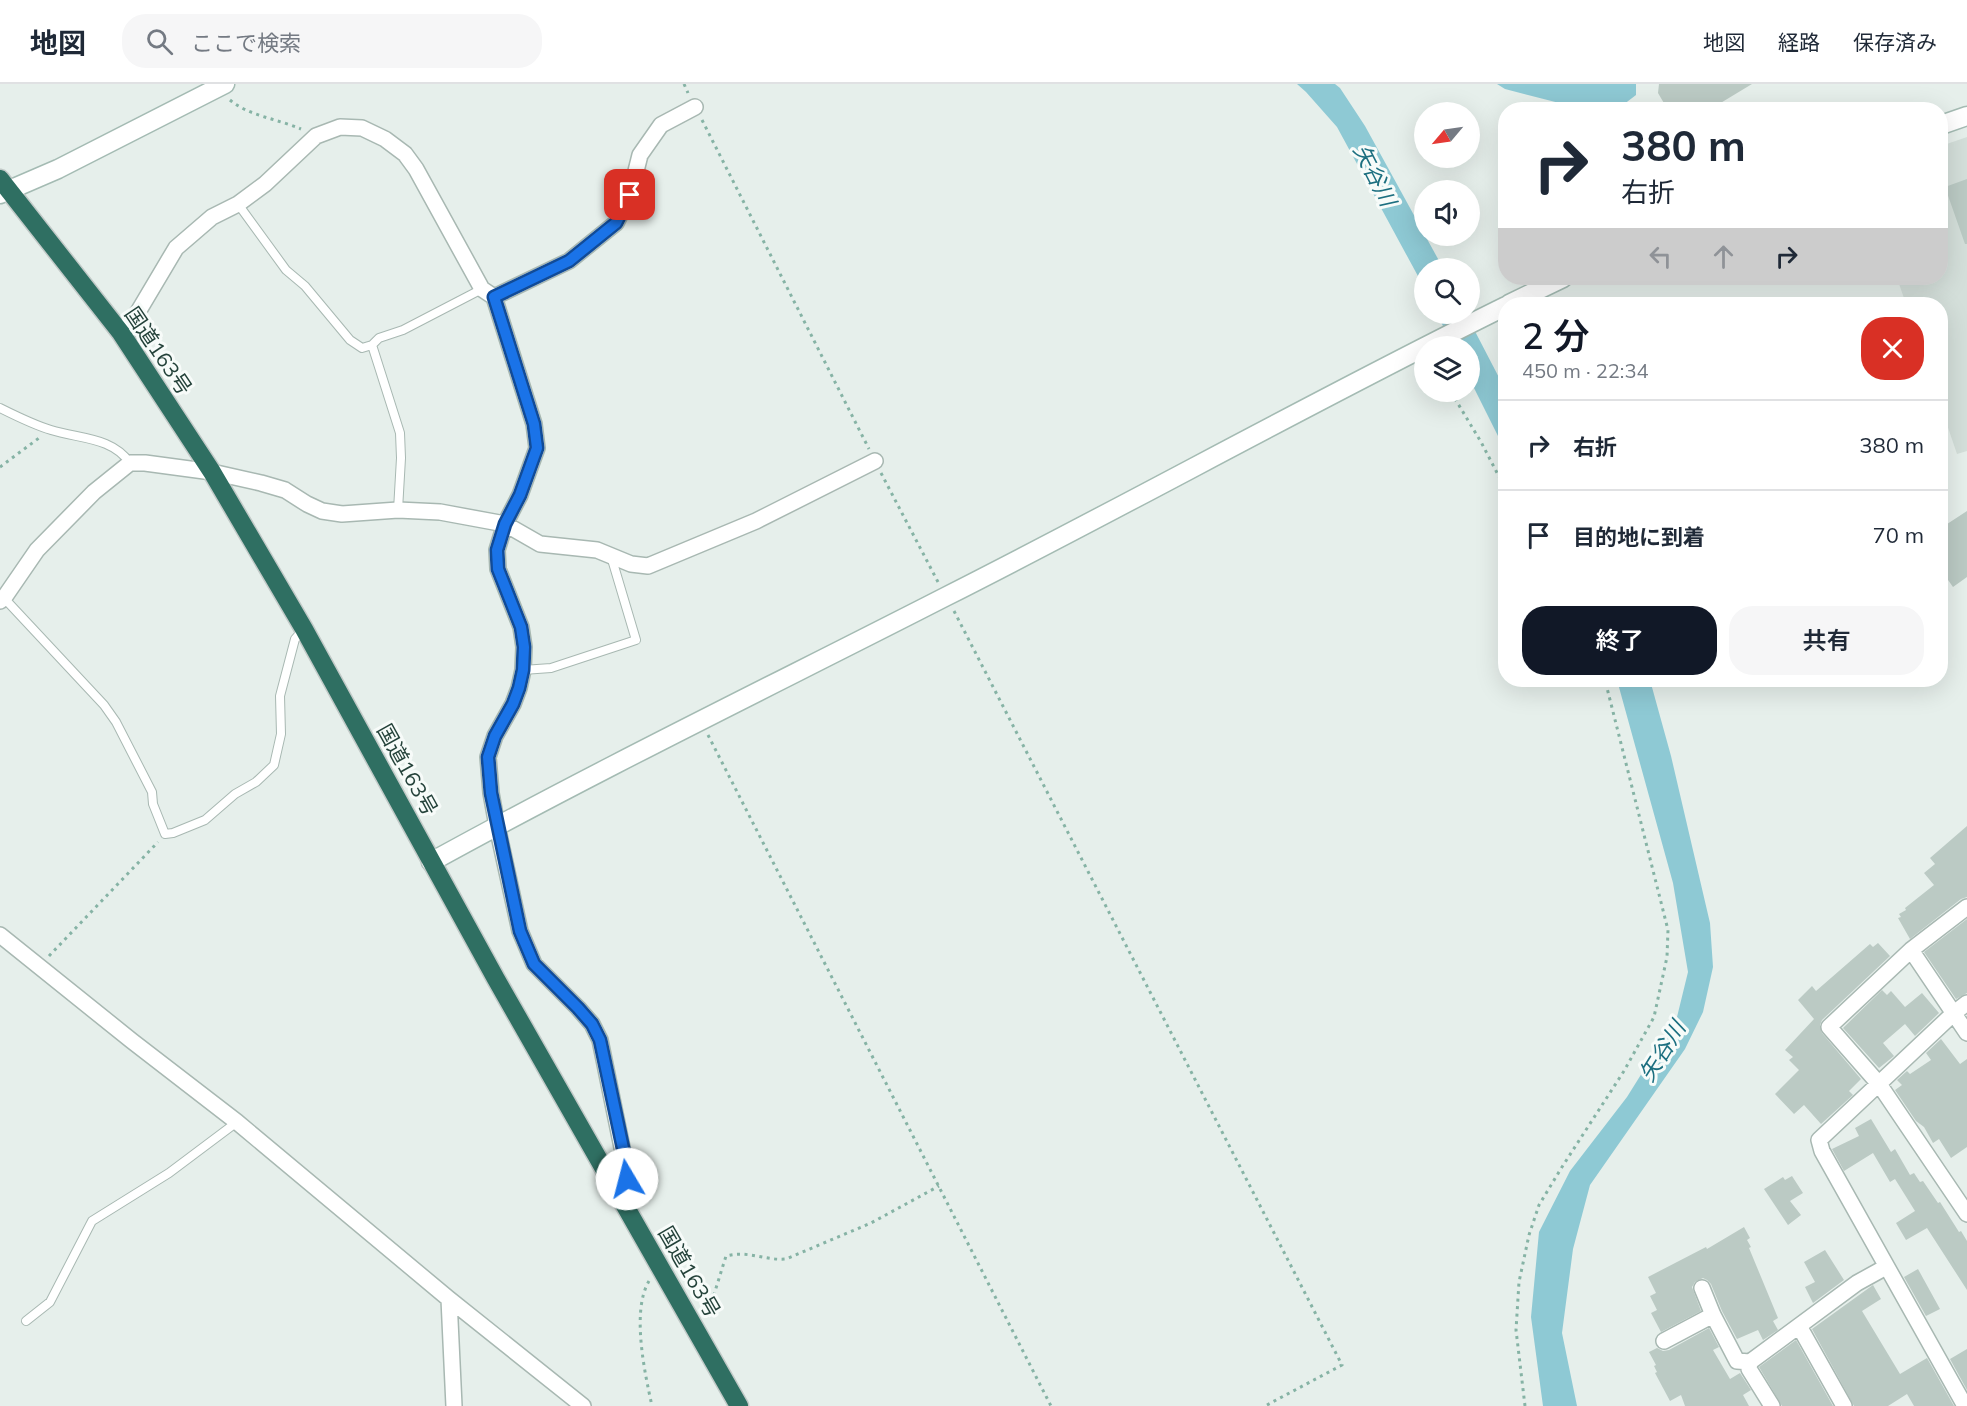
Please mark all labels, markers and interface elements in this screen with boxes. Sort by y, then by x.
search box [122,14,542,68]
text: 地図 [30,25,86,60]
icon: search [143,25,176,58]
text: ここで検索 [191,29,301,57]
text: 地図 [1703,29,1745,55]
text: 経路 [1778,29,1820,55]
text: 保存済み [1853,29,1937,55]
north arrow [1414,102,1480,168]
map controls [1414,102,1480,402]
text: 380 m [1621,119,1746,172]
icon: right [1522,126,1600,204]
water label: 矢谷川 [1348,139,1403,213]
pin [604,169,655,220]
text: 右折 [1621,175,1675,209]
icon: arrive [613,178,646,211]
button: sound [1414,180,1480,246]
icon: left [1644,240,1677,273]
icon: ahead [1707,240,1740,273]
icon: right [1770,240,1803,273]
button: search [1414,258,1480,324]
street label: 国道163号 [120,301,198,399]
text: 2 分 [1522,313,1589,358]
button: close [1861,317,1924,380]
button: layers [1414,336,1480,402]
text: 450 m · 22:34 [1522,358,1648,383]
icon: right [1522,429,1555,462]
text: 380 m [1859,431,1924,459]
text: 右折 [1573,433,1617,461]
icon: arrive [1522,519,1555,552]
text: 70 m [1873,521,1924,549]
text: 目的地に到着 [1573,523,1705,551]
button: 終了 [1522,606,1717,675]
button: 共有 [1729,606,1924,675]
street label: 国道163号 [372,719,444,820]
water label: 矢谷川 [1633,1014,1692,1086]
position arrow [595,1147,659,1211]
street label: 国道163号 [653,1221,726,1322]

